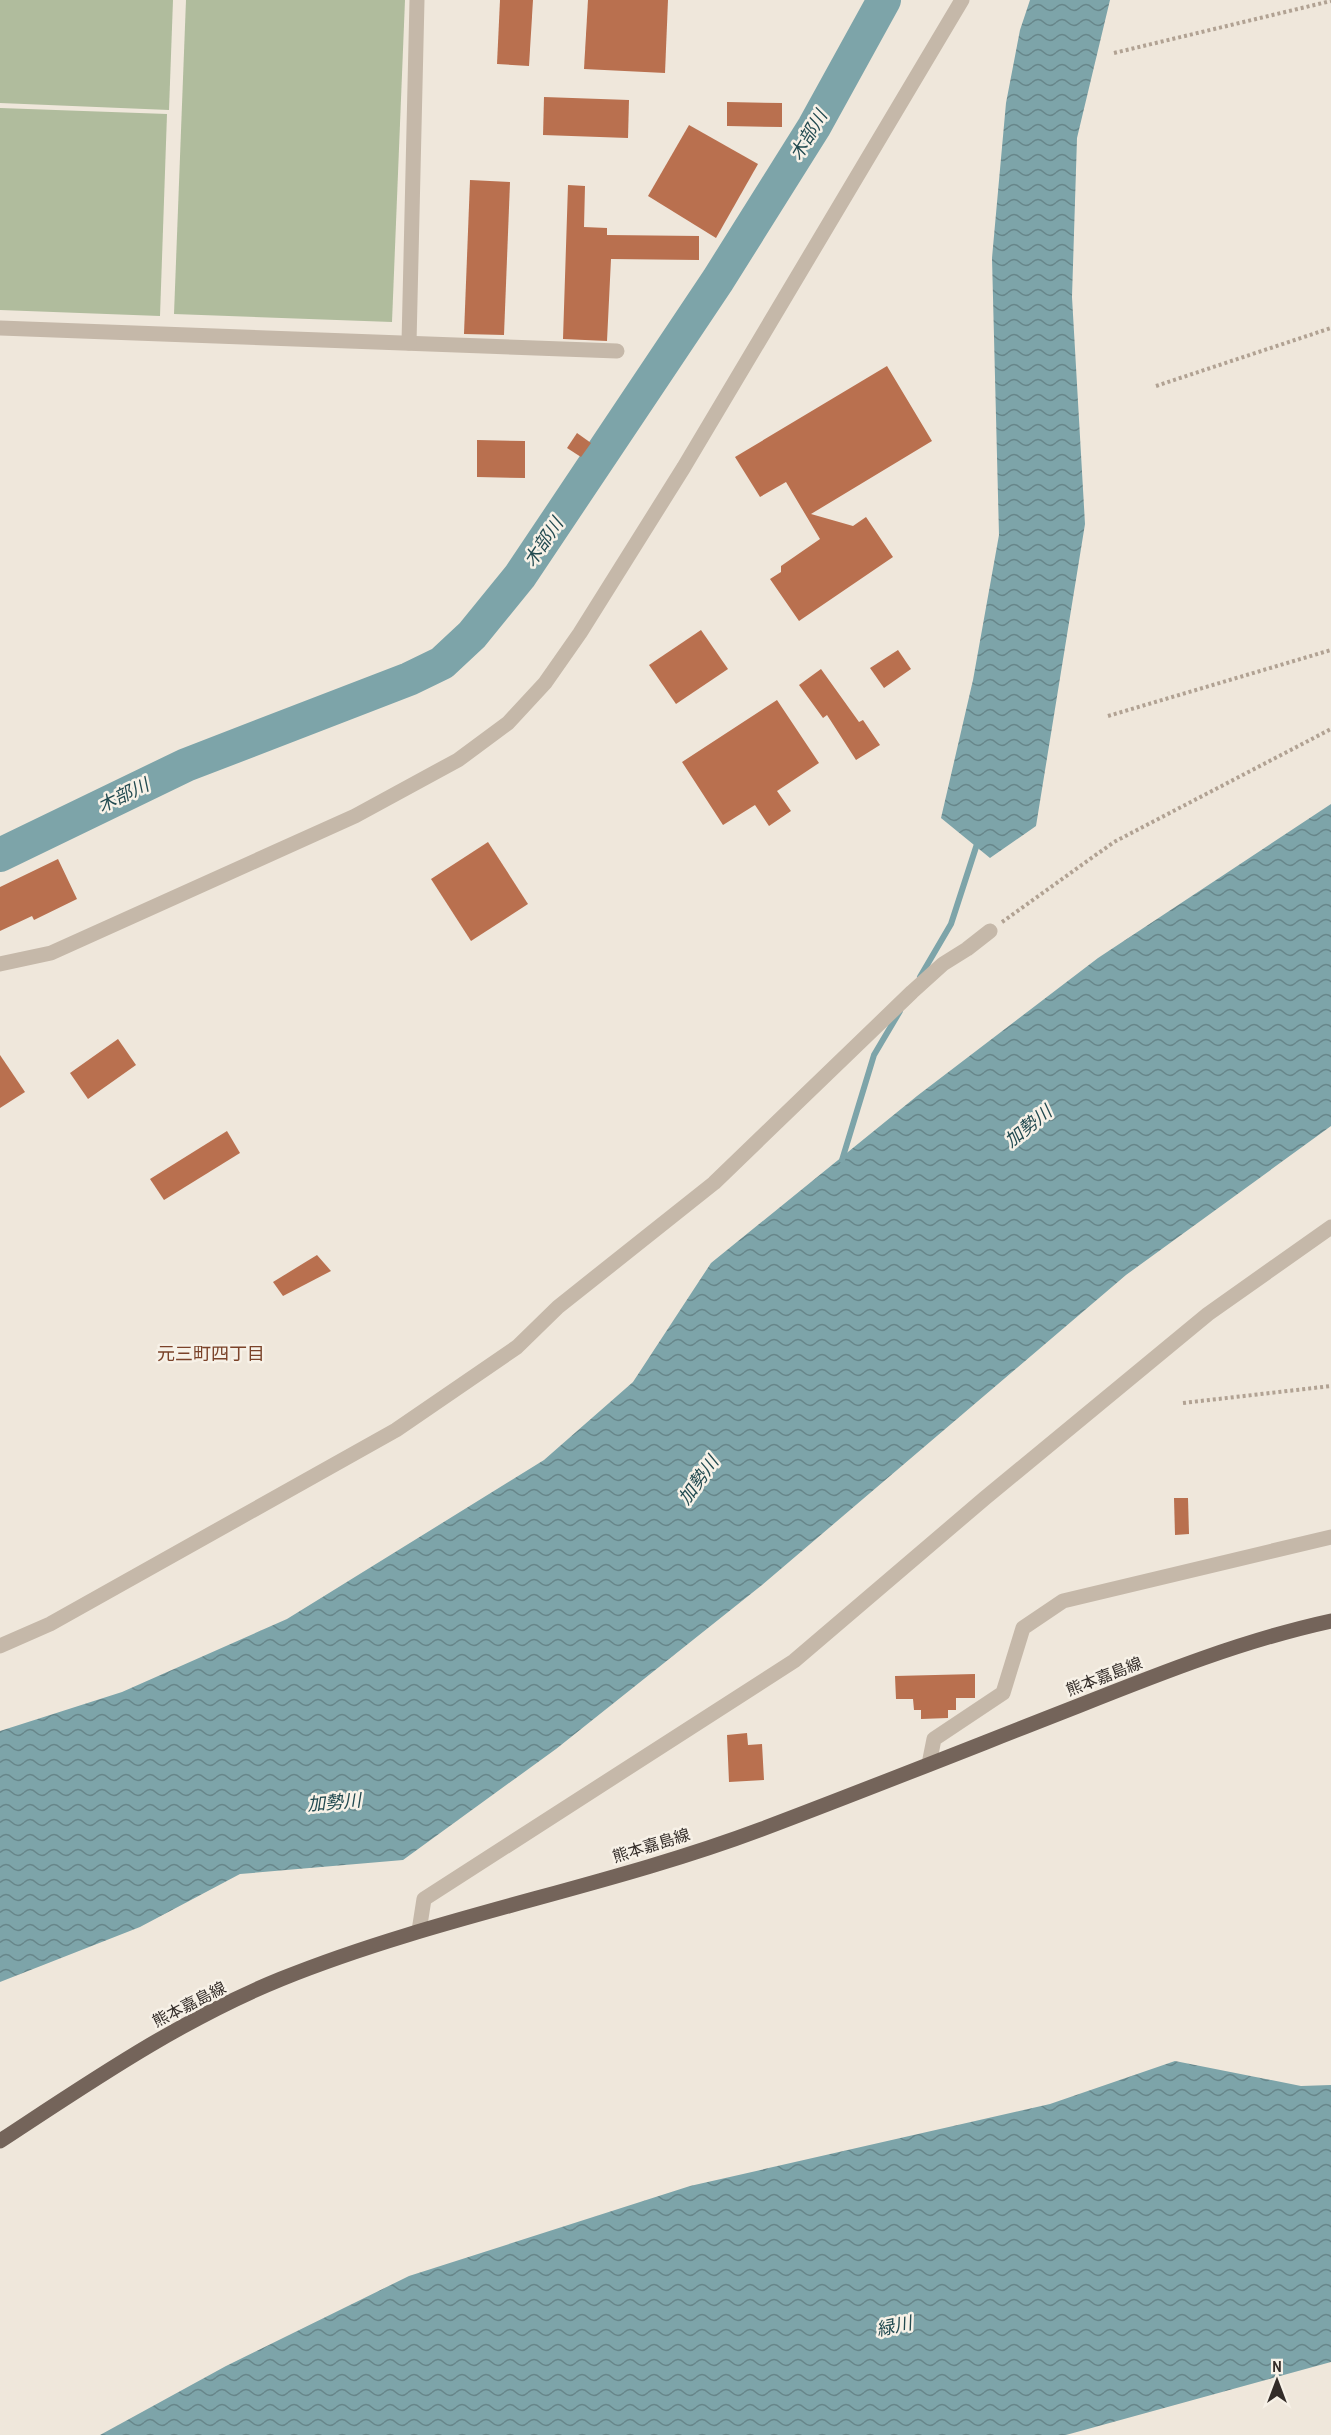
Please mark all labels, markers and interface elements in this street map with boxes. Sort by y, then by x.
water label: 木部川 [783,104,834,165]
water label: 木部川 [518,511,570,571]
water label: 木部川 [93,771,155,818]
water label: 加勢川 [999,1098,1058,1153]
district label: 元三町四丁目 [157,1341,265,1366]
water label: 加勢川 [672,1449,725,1509]
street label: 熊本嘉島線 [1063,1651,1145,1701]
water label: 加勢川 [306,1787,364,1817]
street label: 熊本嘉島線 [610,1823,692,1867]
street label: 熊本嘉島線 [148,1976,230,2032]
water label: 緑川 [874,2310,916,2342]
north arrow [1247,2351,1307,2411]
text: N [1272,2355,1282,2377]

